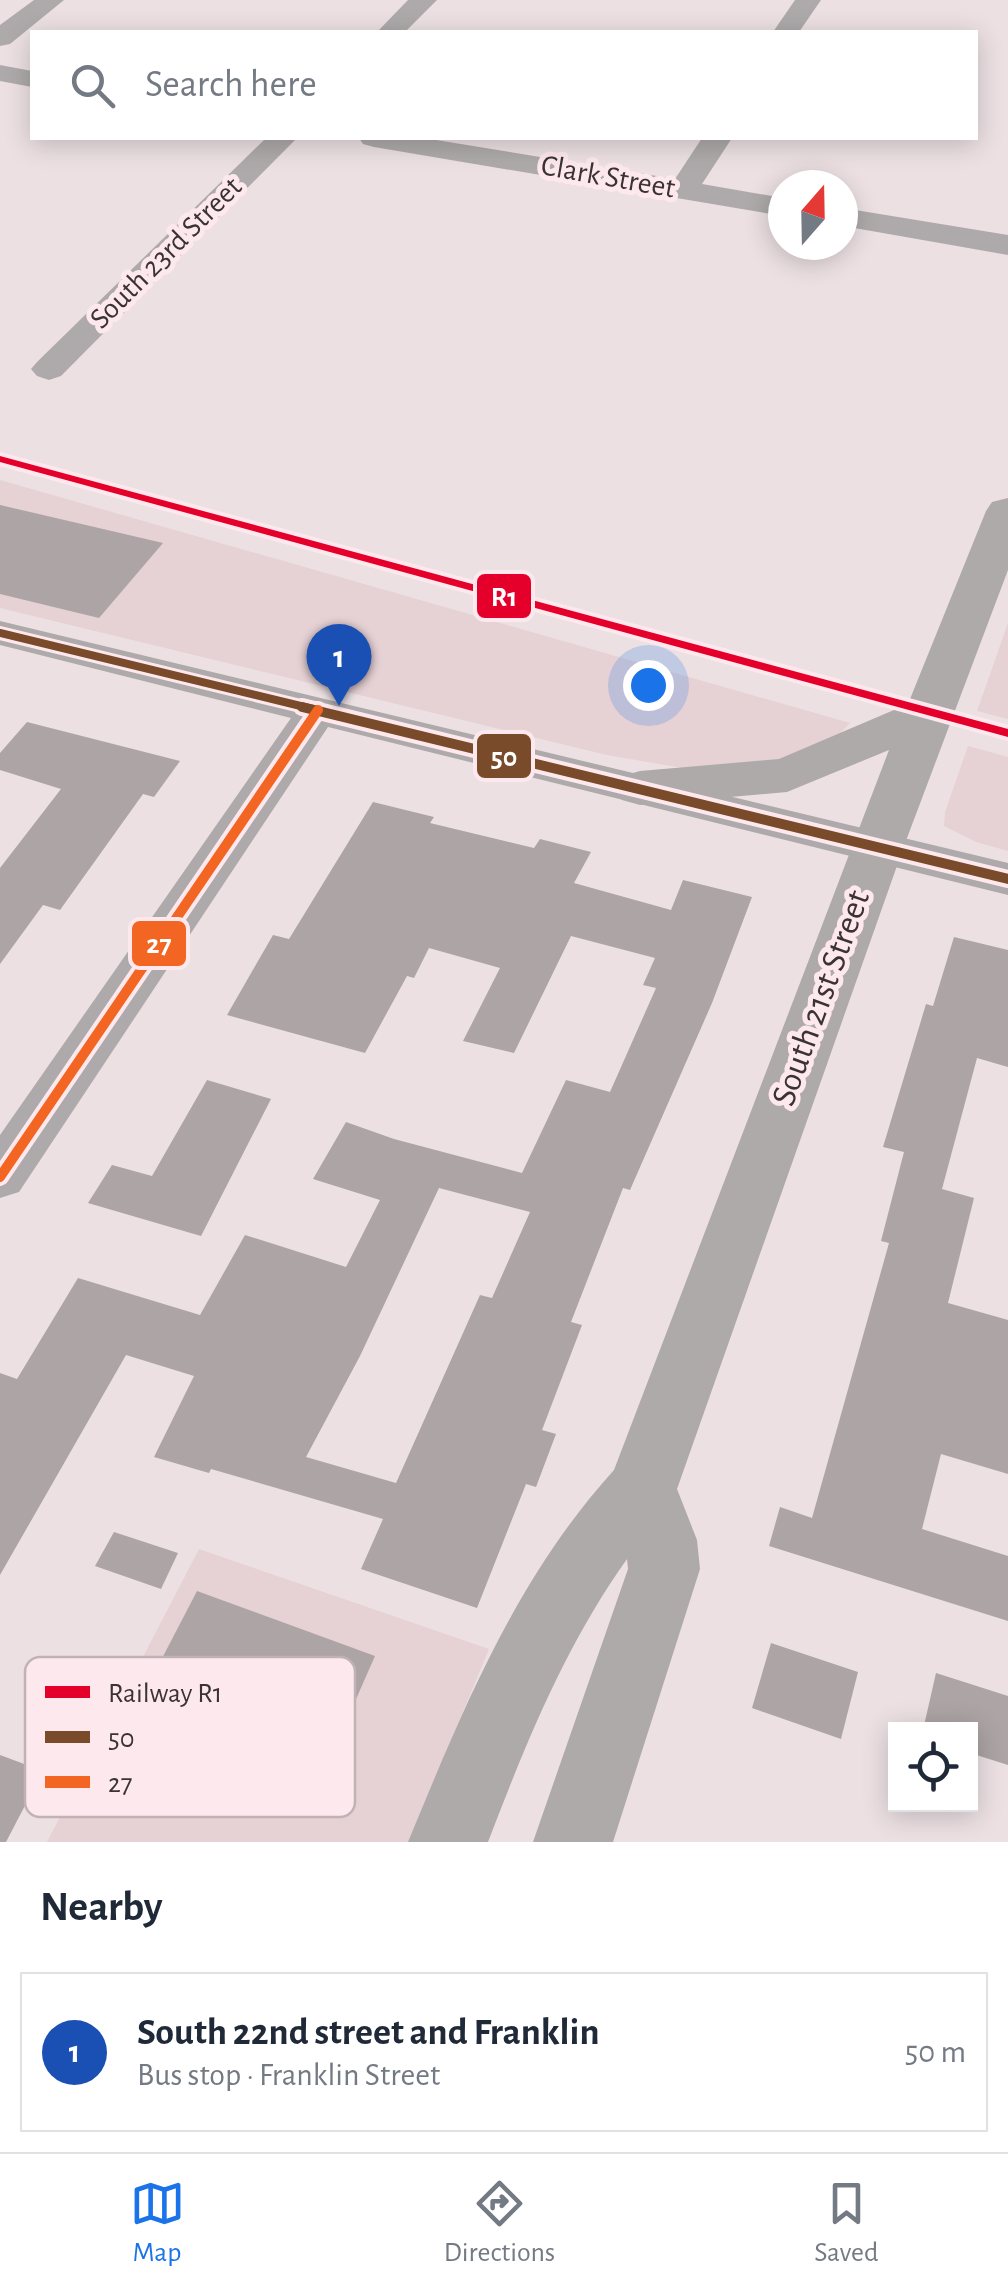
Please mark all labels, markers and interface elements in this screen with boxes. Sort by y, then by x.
search box [30,30,978,140]
icon: search [65,58,120,113]
text: Search here [145,66,317,104]
street label: Clark Street [539,150,678,204]
north arrow [768,170,858,260]
street label: South 23rd Street [85,171,248,334]
line badge: R1 [475,572,533,620]
text: R1 [491,584,517,612]
pin: 1 [306,624,372,706]
your location [623,660,674,711]
line badge: 50 [475,732,533,780]
text: 50 [491,744,517,772]
street label: South 21st Street [766,886,876,1110]
line badge: 27 [130,919,188,968]
text: 27 [146,931,172,959]
legend [25,1657,355,1817]
text: Railway R1 [108,1680,222,1708]
map controls [888,1722,978,1812]
button: locate [888,1722,978,1812]
text: 50 [108,1725,135,1753]
text: 27 [108,1770,132,1798]
text: Nearby [40,1886,163,1928]
text: South 22nd street and Franklin [137,2014,600,2052]
text: 1 [69,2036,80,2068]
text: 50 m [905,2036,966,2068]
text: Bus stop · Franklin Street [137,2059,440,2091]
tab: Map [130,2176,185,2270]
tab: Directions [444,2176,555,2270]
tab: Saved [814,2176,878,2270]

